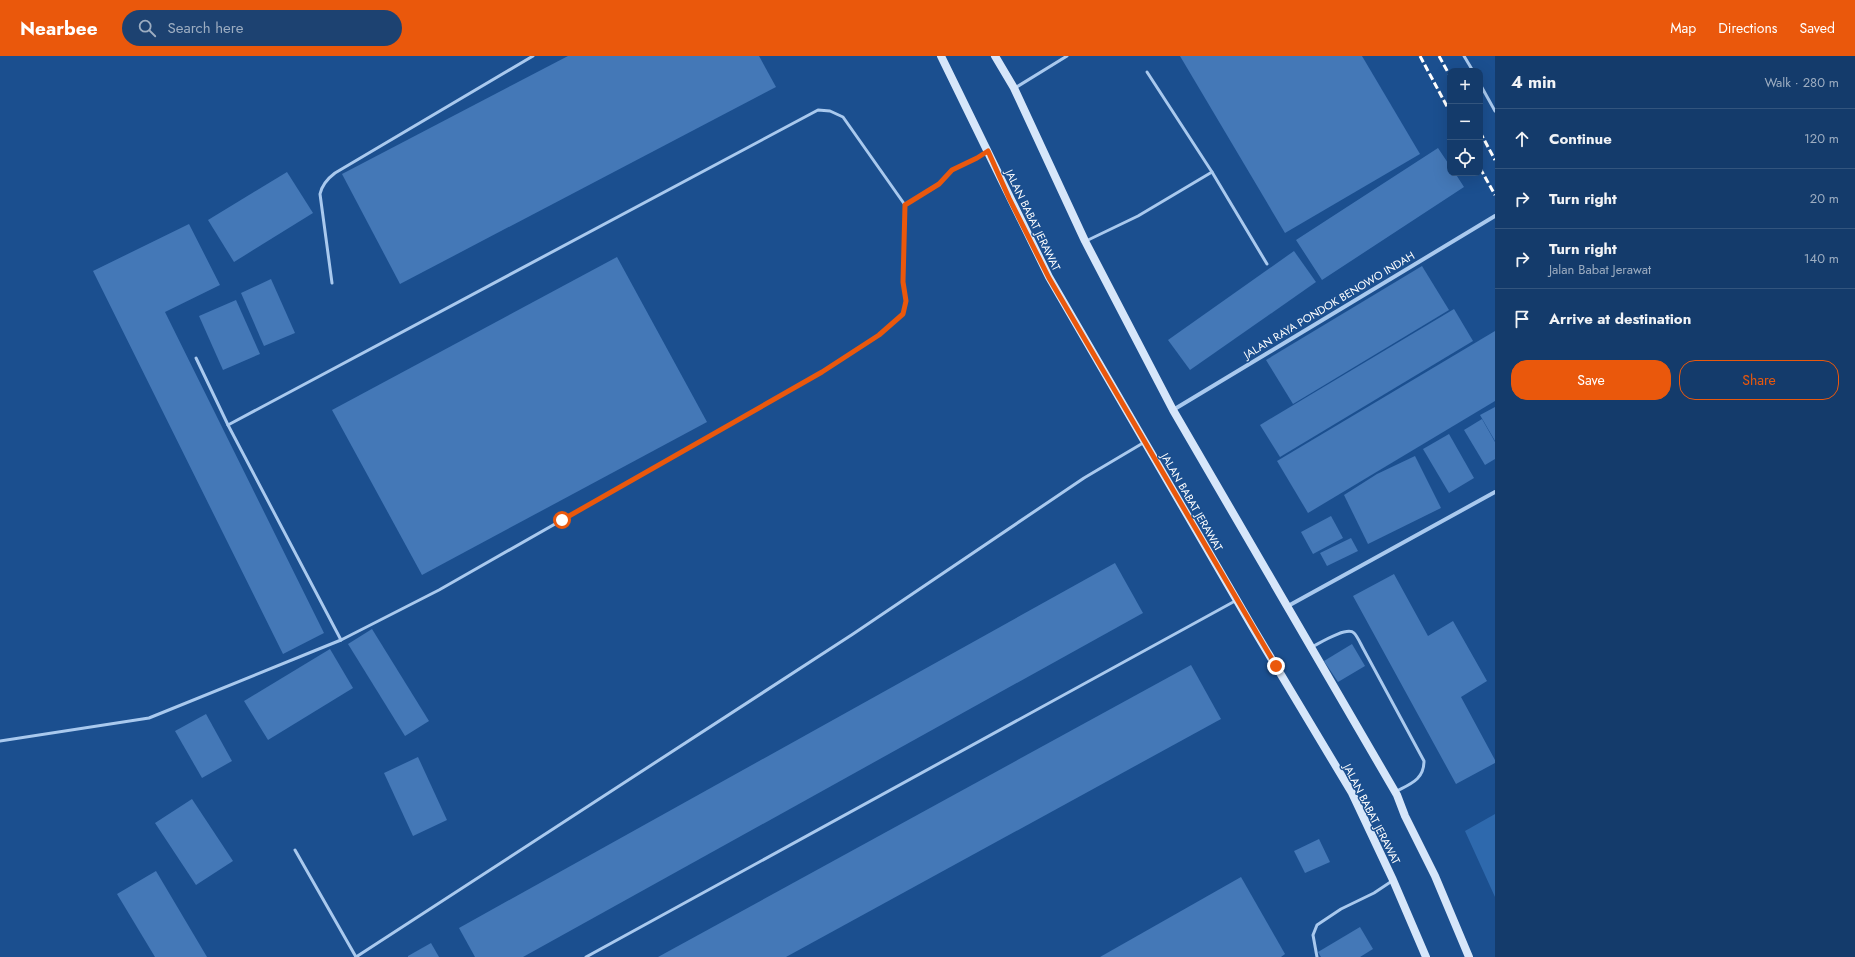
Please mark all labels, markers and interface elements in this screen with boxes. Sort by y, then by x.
search box [122,10,402,46]
text: Nearbee [20,15,98,42]
icon: search [136,17,158,39]
text: Search here [168,17,243,39]
text: Map [1670,18,1696,38]
text: Directions [1718,18,1778,38]
text: Saved [1800,18,1835,38]
map controls [1447,68,1483,176]
button: + [1447,68,1483,104]
text: 4 min [1511,70,1556,94]
text: Walk · 280 m [1764,73,1839,92]
button: − [1447,104,1483,140]
icon: ahead [1511,128,1533,150]
text: Continue [1549,128,1612,150]
text: 120 m [1804,129,1839,148]
button: locate [1447,140,1483,176]
street label: JALAN BABAT JERAWAT [1001,165,1064,273]
icon: right [1511,188,1533,210]
text: Turn right [1549,188,1617,210]
text: 20 m [1810,189,1839,208]
text: Turn right [1549,238,1617,260]
street label: JALAN RAYA PONDOK BENOWO INDAH [1239,247,1417,364]
icon: right [1511,248,1533,270]
text: 140 m [1804,249,1839,268]
text: Jalan Babat Jerawat [1549,260,1651,279]
icon: arrive [1511,308,1533,330]
text: Arrive at destination [1549,308,1691,330]
button: Save [1511,360,1671,400]
button: Share [1679,360,1839,400]
street label: JALAN BABAT JERAWAT [1156,448,1227,554]
route start [553,511,571,529]
route end [1267,657,1285,675]
street label: JALAN BABAT JERAWAT [1339,759,1404,867]

